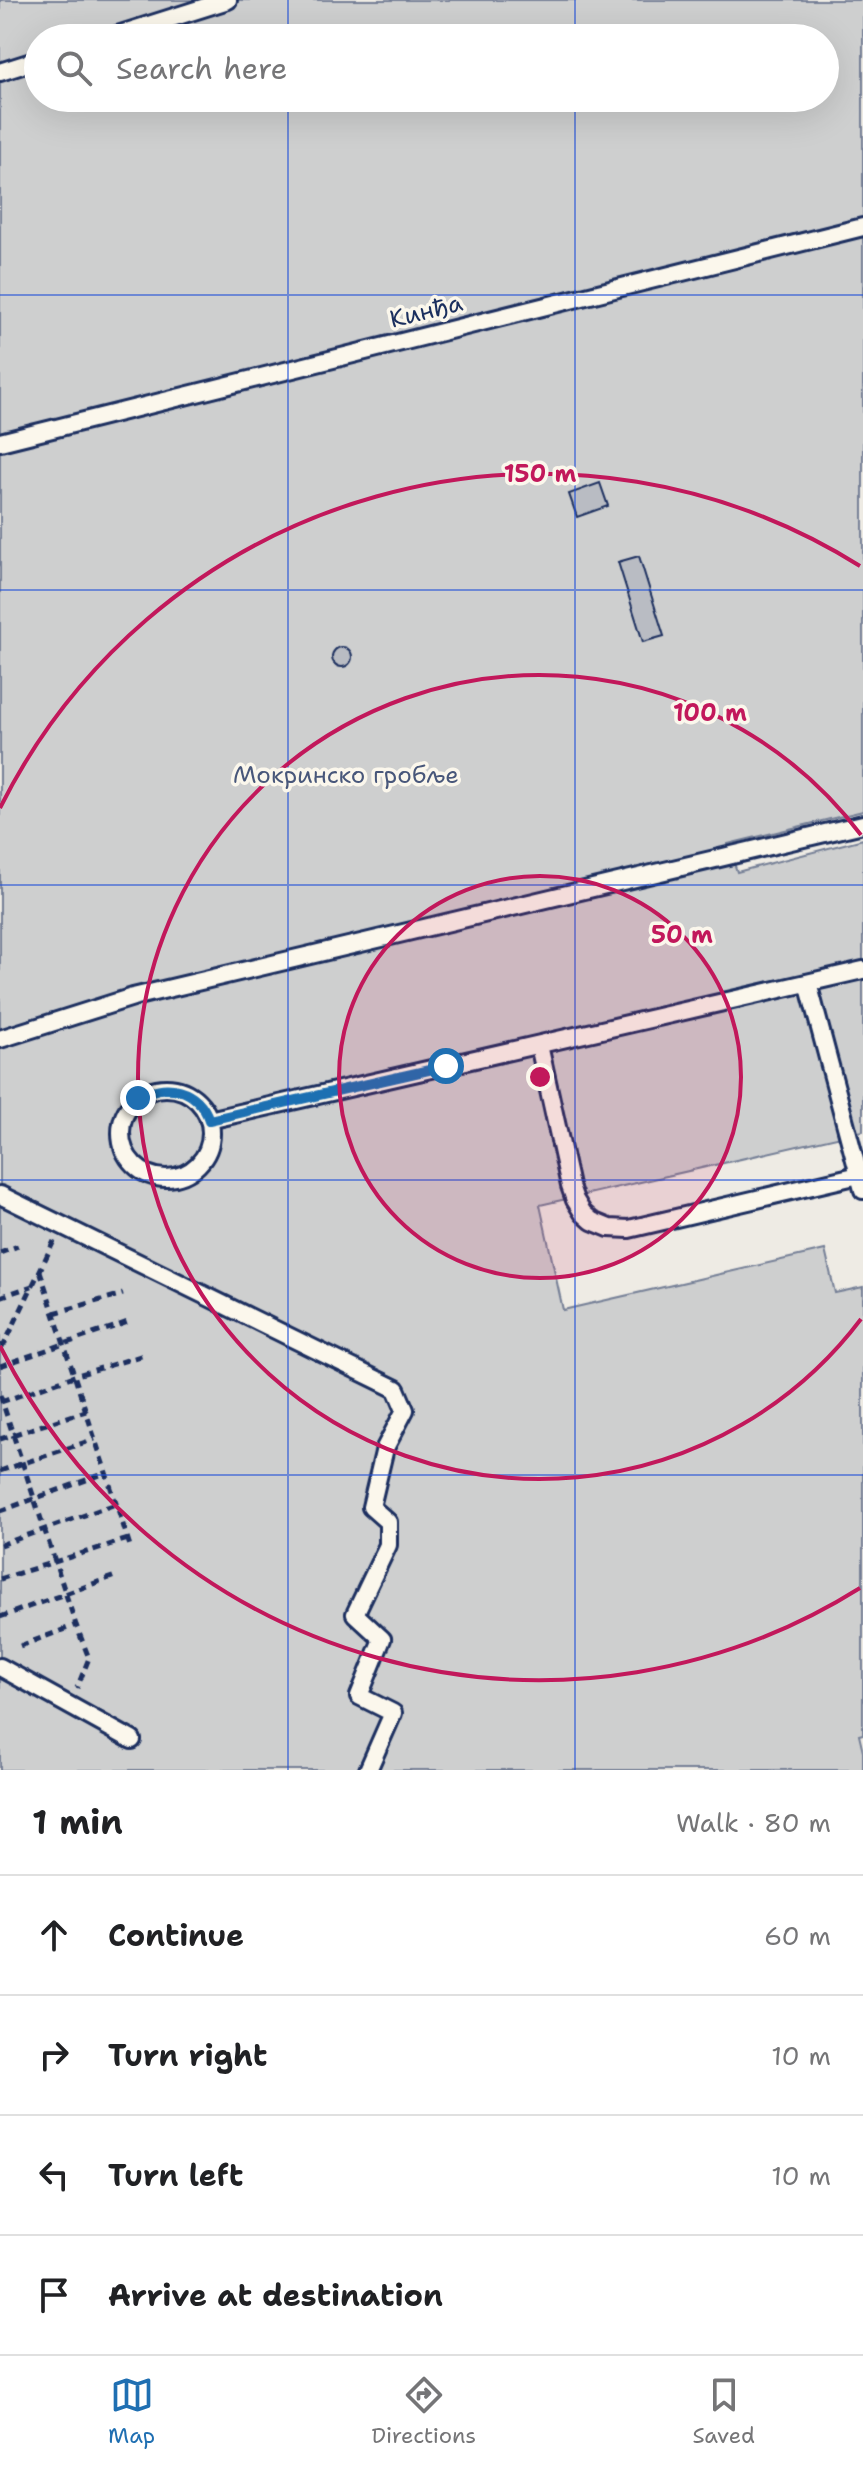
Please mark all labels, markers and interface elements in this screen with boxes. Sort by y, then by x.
search box [24,24,839,112]
icon: search [52,46,96,90]
text: Search here [116,48,287,89]
street label: Кинђа [386,286,466,336]
text: 150 m [504,458,576,490]
text: 100 m [673,697,747,729]
park label: Мокринско гробље [233,759,459,791]
text: 50 m [651,919,713,951]
route start [428,1048,464,1084]
centre of rings [526,1063,554,1091]
route end [120,1080,156,1116]
text: 1 min [32,1799,123,1845]
text: Walk · 80 m [676,1805,831,1840]
icon: ahead [32,1913,76,1957]
text: Continue [108,1915,244,1956]
text: 60 m [764,1918,831,1953]
icon: right [32,2033,76,2077]
text: Turn right [108,2035,267,2076]
text: 10 m [771,2038,831,2073]
icon: left [32,2153,76,2197]
text: Turn left [108,2155,243,2196]
text: 10 m [771,2158,831,2193]
icon: arrive [32,2273,76,2317]
text: Arrive at destination [108,2275,443,2316]
tab: Map [108,2373,155,2450]
tab: Directions [371,2373,476,2450]
tab: Saved [692,2373,755,2450]

